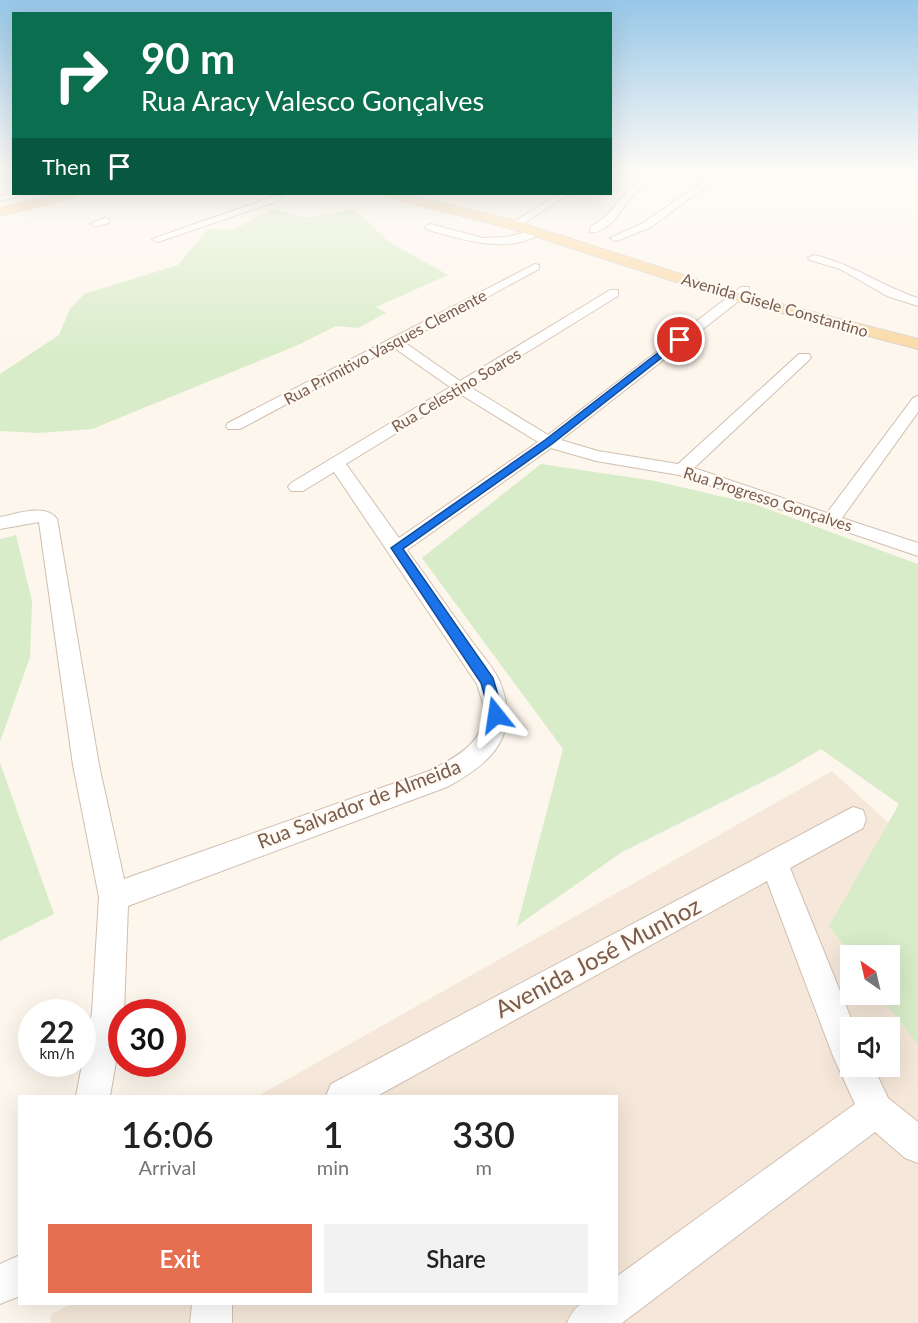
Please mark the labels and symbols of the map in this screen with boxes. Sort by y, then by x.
street label: Avenida Gisele Constantino [680,269,871,340]
street label: Rua Primitivo Vasques Clemente [280,285,489,408]
pin [654,314,705,365]
street label: Rua Celestino Soares [388,343,524,436]
street label: Rua Progresso Gonçalves [681,462,855,535]
position arrow [464,683,528,747]
street label: Rua Salvador de Almeida [254,753,464,853]
street label: Avenida José Munhoz [489,890,705,1023]
north arrow [840,945,900,1005]
speed limit sign: 30 [108,999,186,1077]

